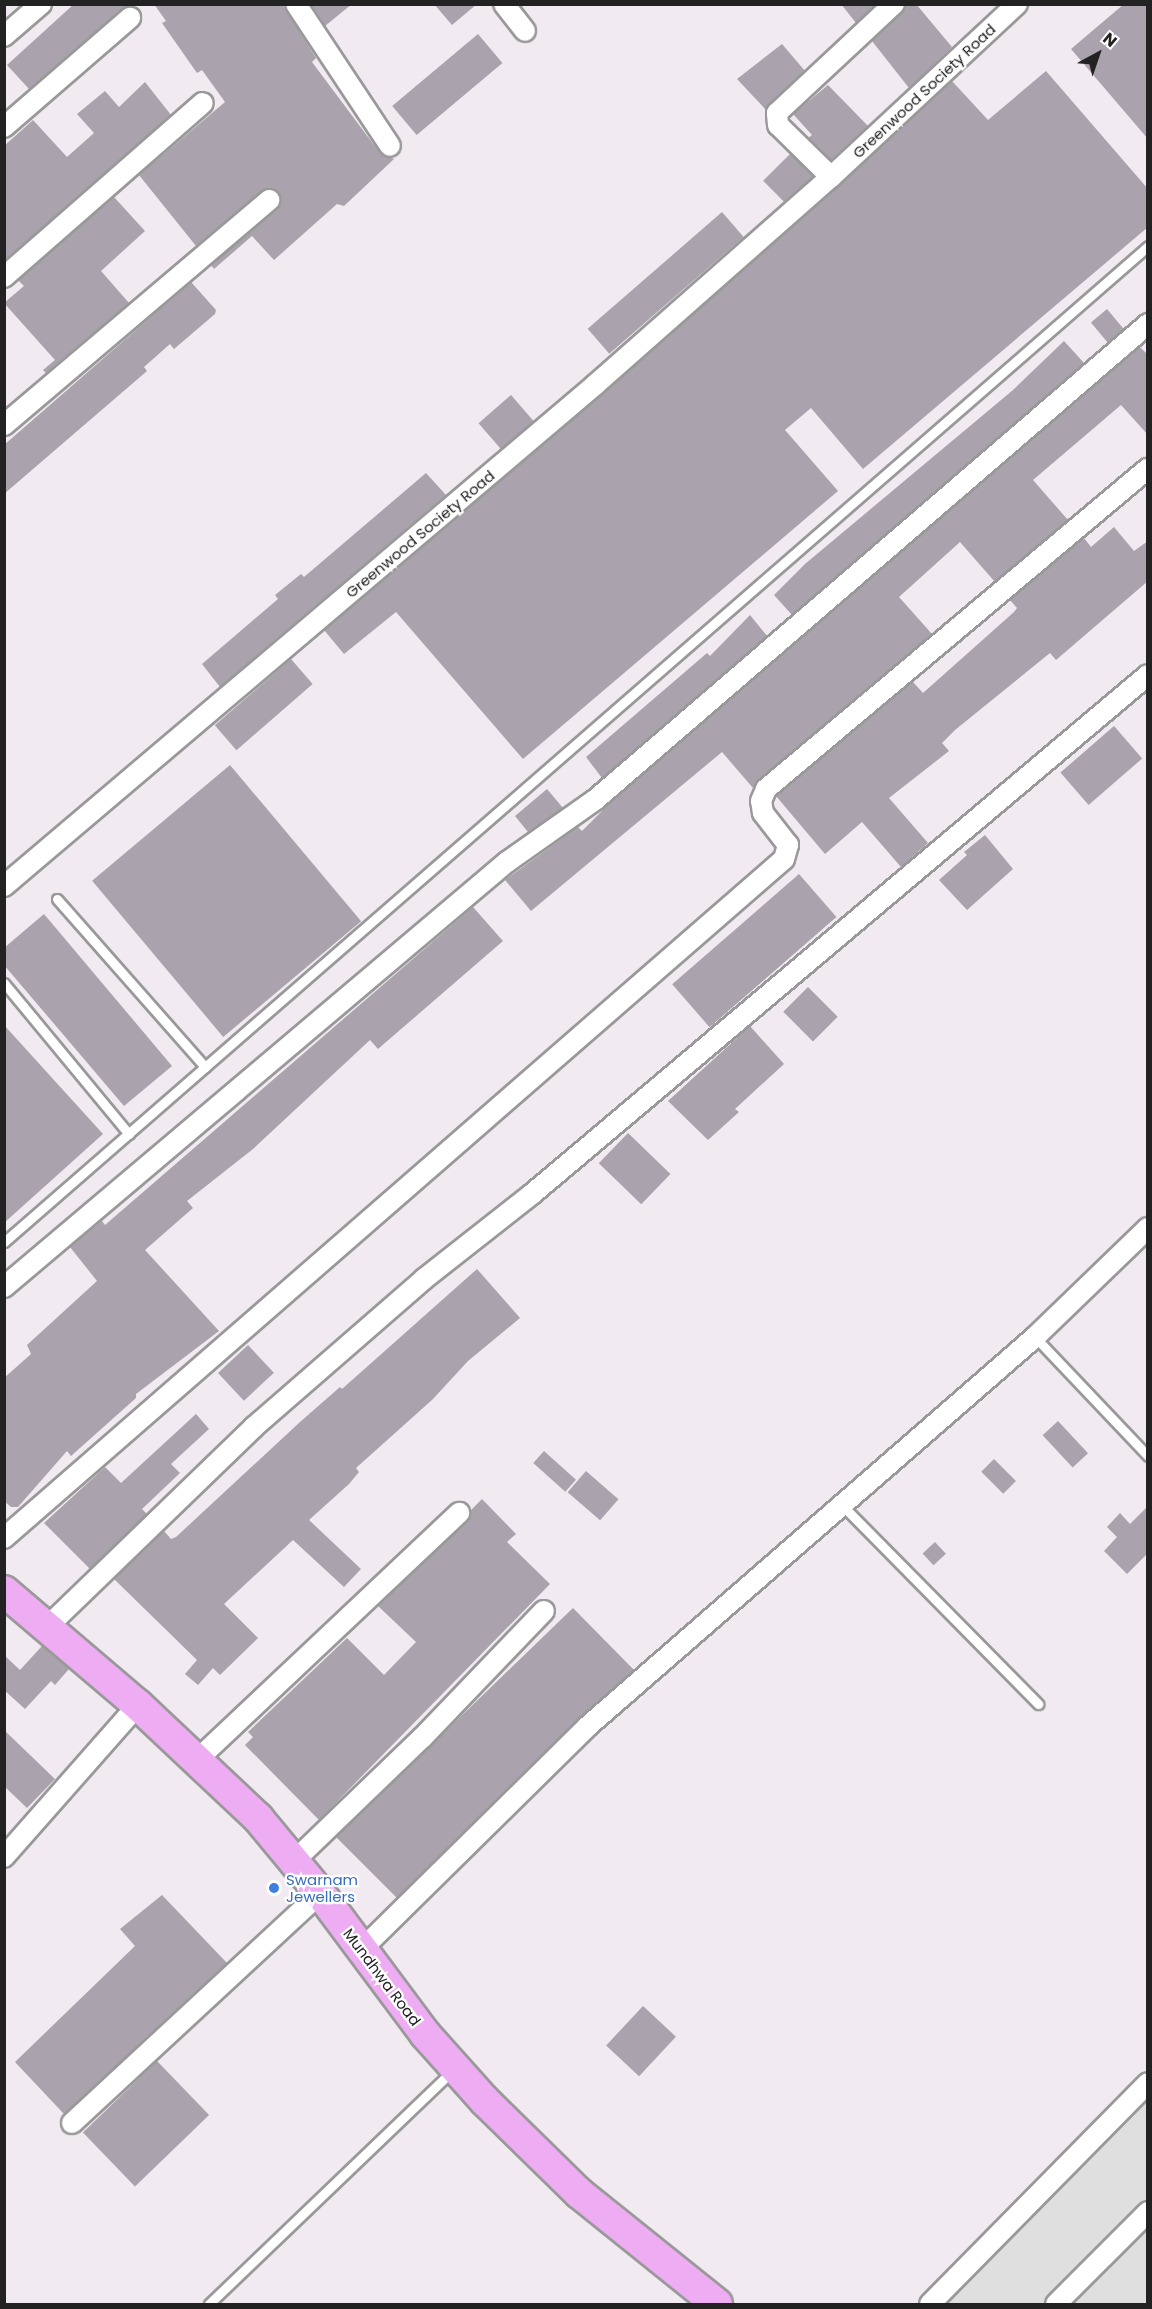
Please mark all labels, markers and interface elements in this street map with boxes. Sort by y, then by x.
street label: Greenwood Society Road [849,20,999,162]
north arrow [1068,24,1128,84]
text: N [1098,27,1122,53]
street label: Greenwood Society Road [342,467,498,601]
place label: Swarnam Jewellers [286,1870,358,1905]
marker: Swarnam Jewellers [267,1881,281,1895]
street label: Mundhwa Road [340,1925,424,2029]

